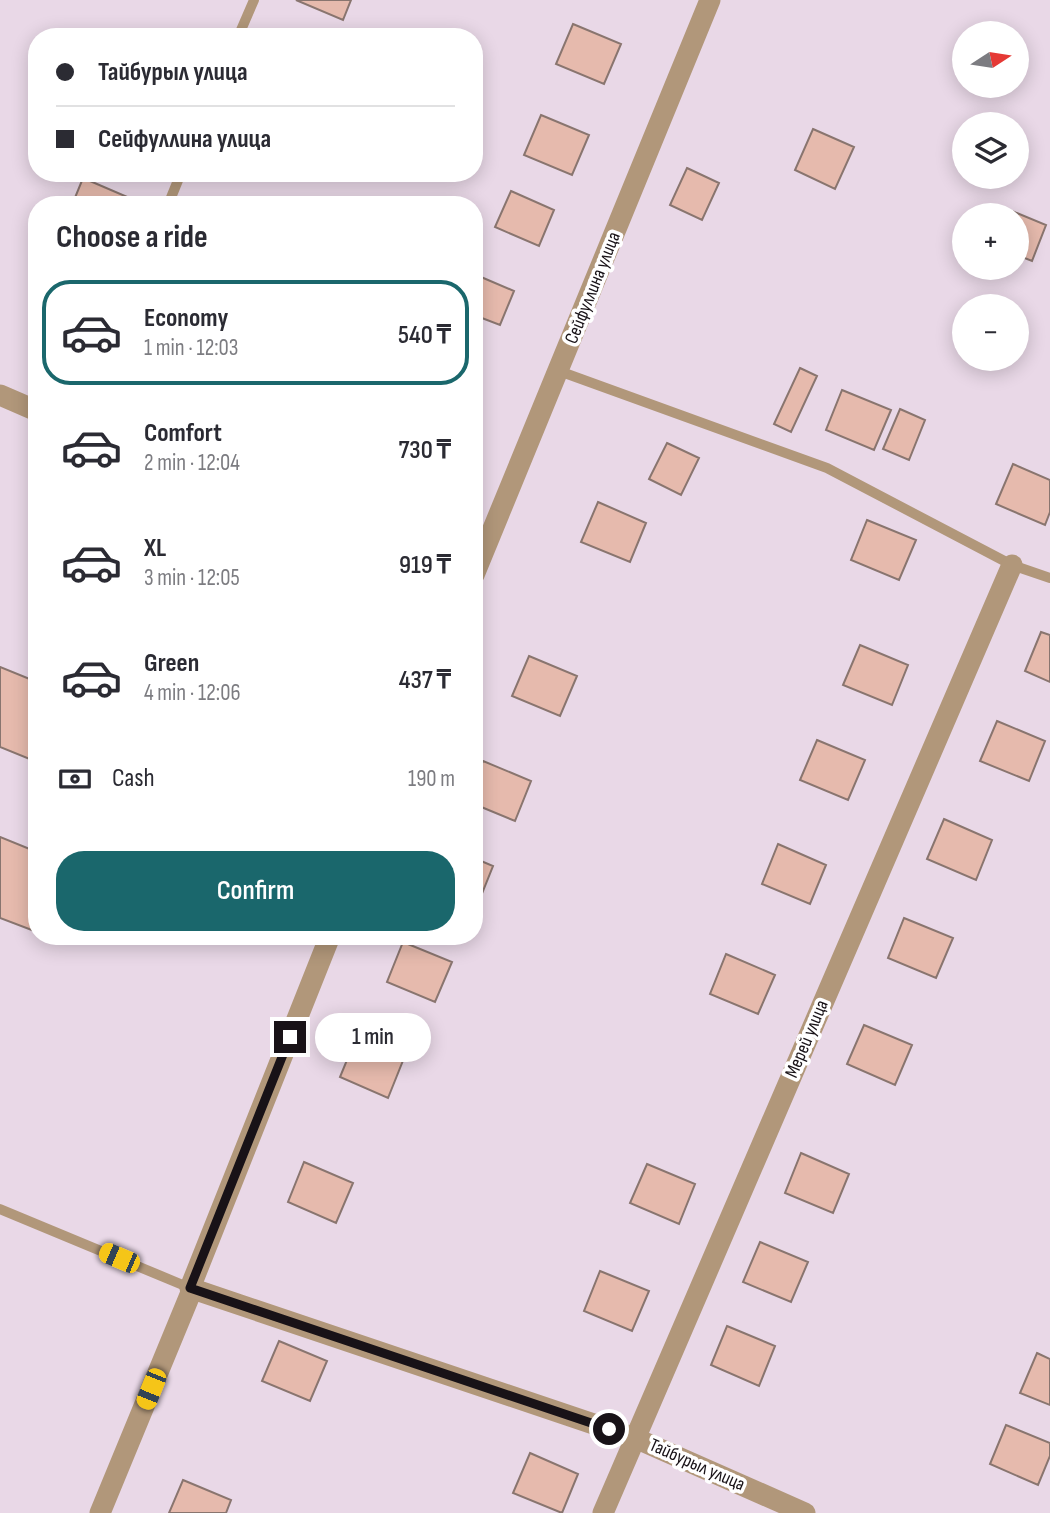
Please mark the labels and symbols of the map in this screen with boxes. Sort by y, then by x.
north arrow [952,21,1029,98]
street label: Сейфуллина улица [560,229,626,347]
street label: Мерей улица [780,997,834,1081]
callout: 1 min [314,1012,430,1062]
route end [274,1021,306,1053]
car [96,1240,143,1276]
car [134,1366,169,1412]
route start [593,1413,625,1445]
street label: Тайбурыл улица [646,1434,748,1496]

